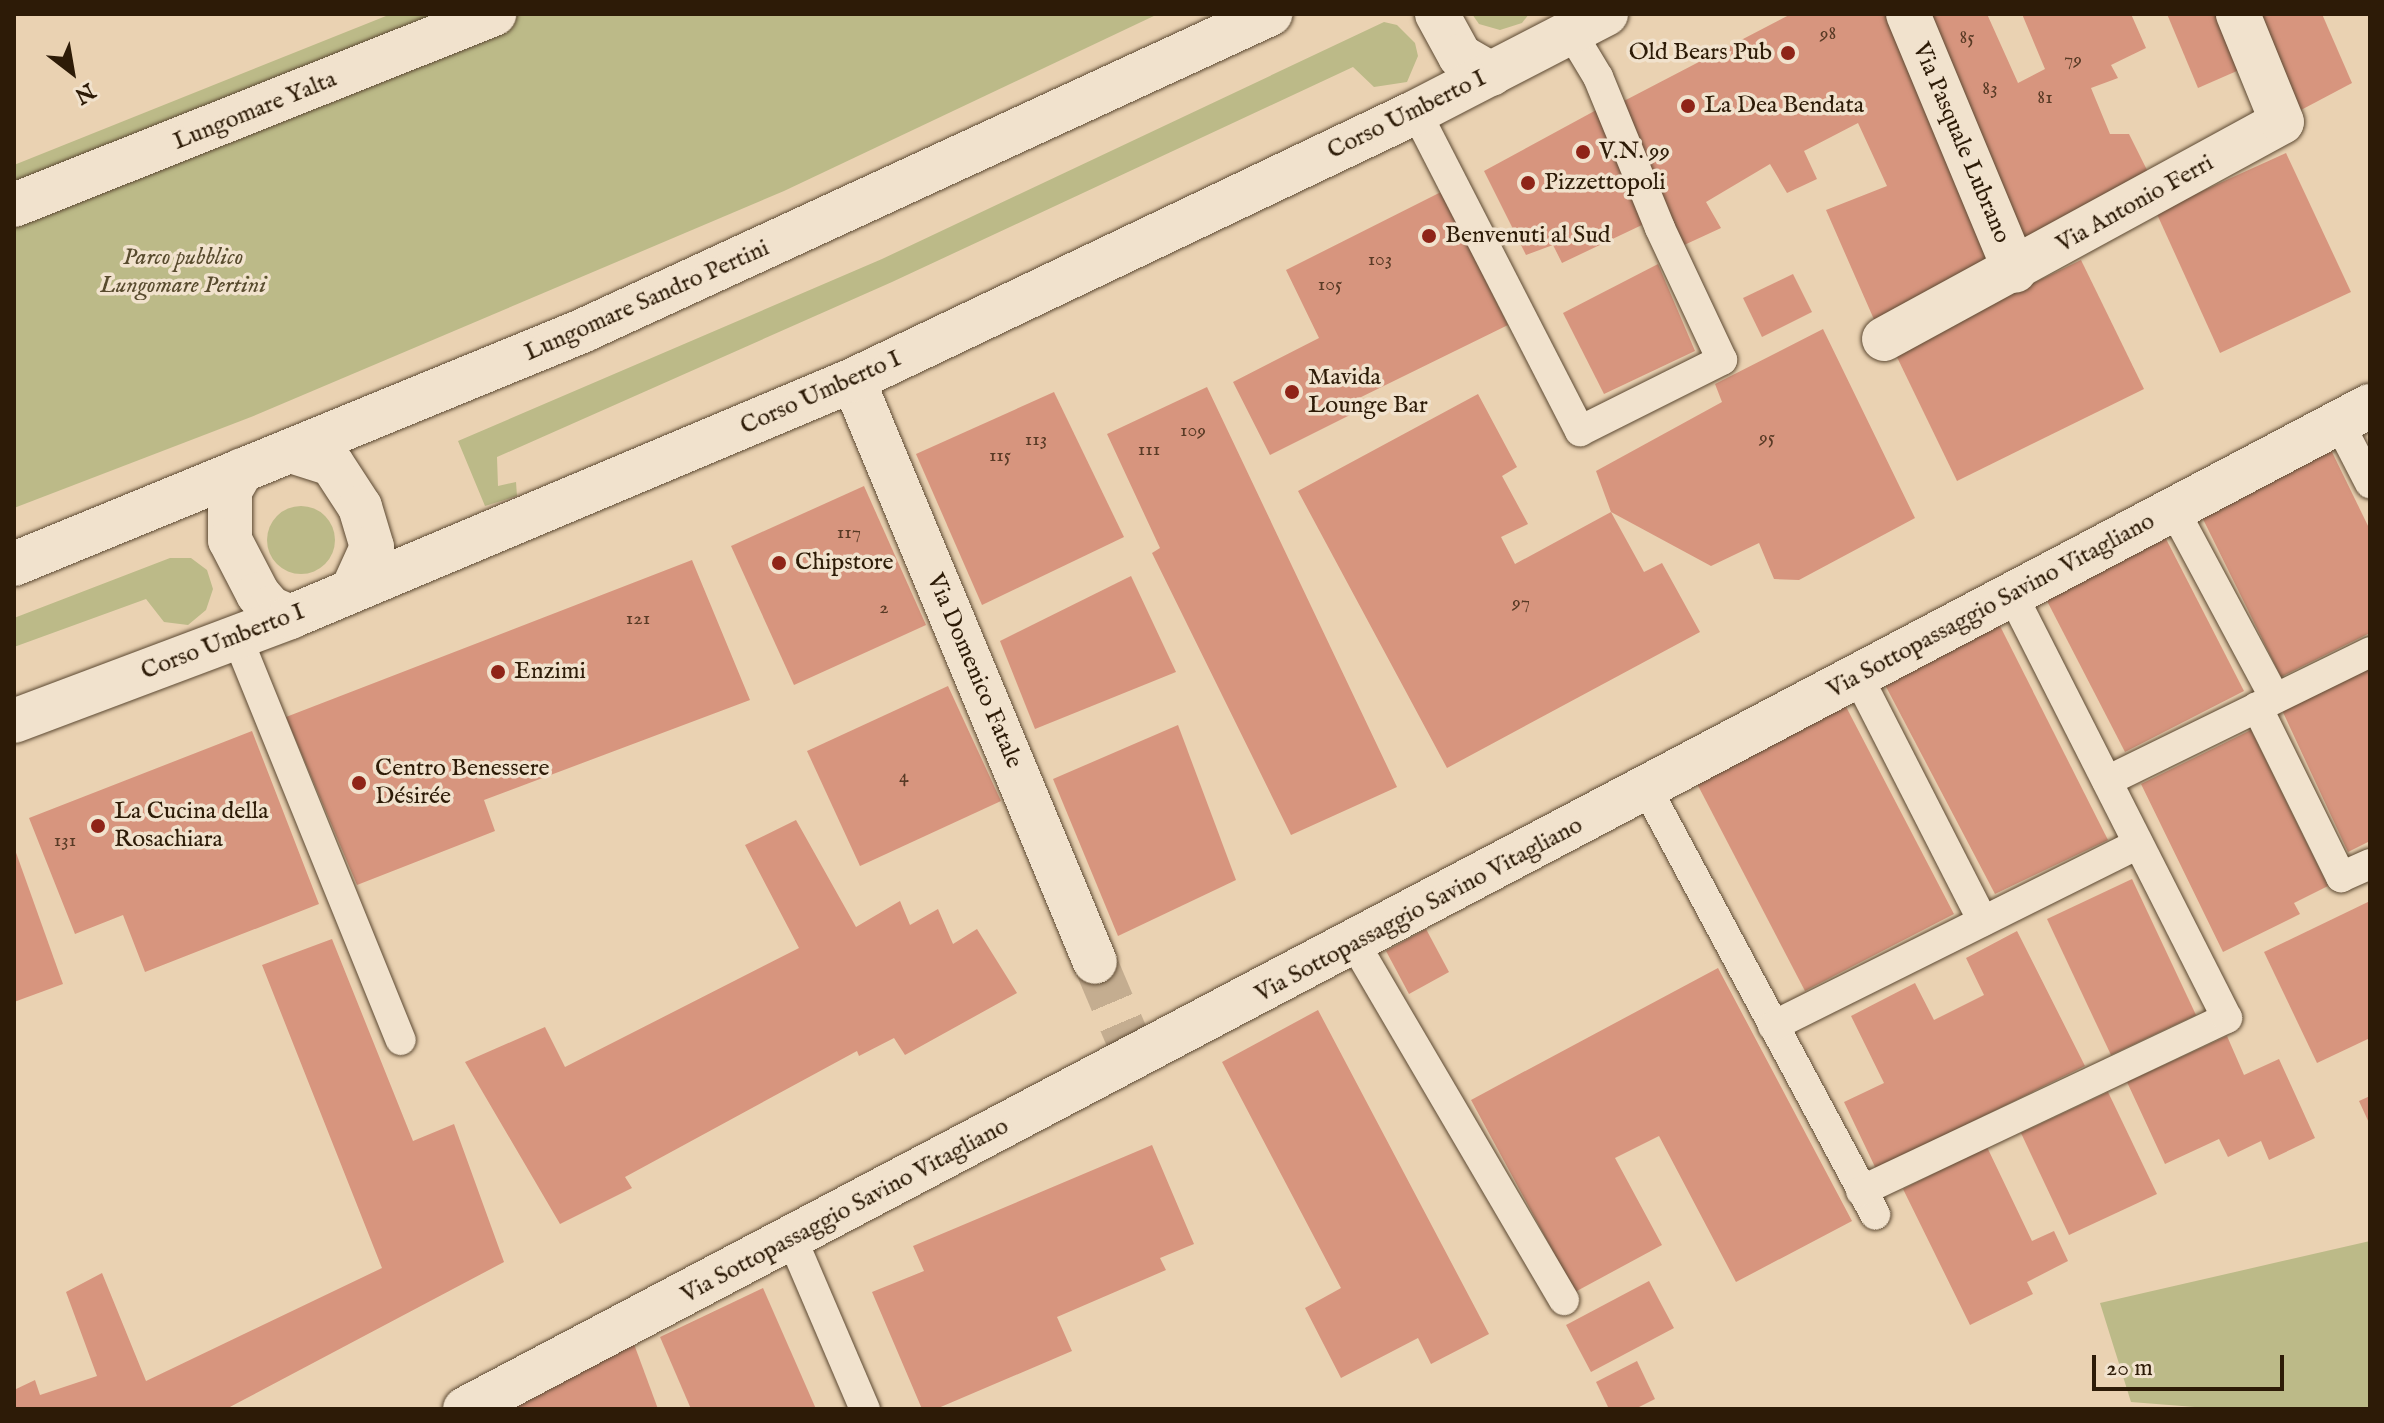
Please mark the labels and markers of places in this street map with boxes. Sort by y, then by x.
place label: Old Bears Pub [1629,39,1772,67]
marker: Old Bears Pub [1779,44,1797,62]
place label: La Dea Bendata [1704,92,1864,120]
marker: La Dea Bendata [1679,97,1697,115]
place label: V.N. 99 [1599,138,1670,166]
marker: V.N. 99 [1574,143,1592,161]
place label: Pizzettopoli [1544,169,1666,197]
marker: Pizzettopoli [1519,174,1537,192]
place label: Benvenuti al Sud [1445,222,1611,250]
marker: Benvenuti al Sud [1420,227,1438,245]
place label: Mavida Lounge Bar [1308,364,1428,420]
marker: Mavida Lounge Bar [1283,383,1301,401]
place label: Chipstore [795,549,894,577]
marker: Chipstore [770,554,788,572]
place label: Enzimi [514,658,586,686]
marker: Enzimi [489,663,507,681]
place label: Centro Benessere Désirée [375,755,550,811]
marker: Centro Benessere Désirée [350,774,368,792]
place label: La Cucina della Rosachiara [114,798,269,854]
marker: La Cucina della Rosachiara [89,817,107,835]

